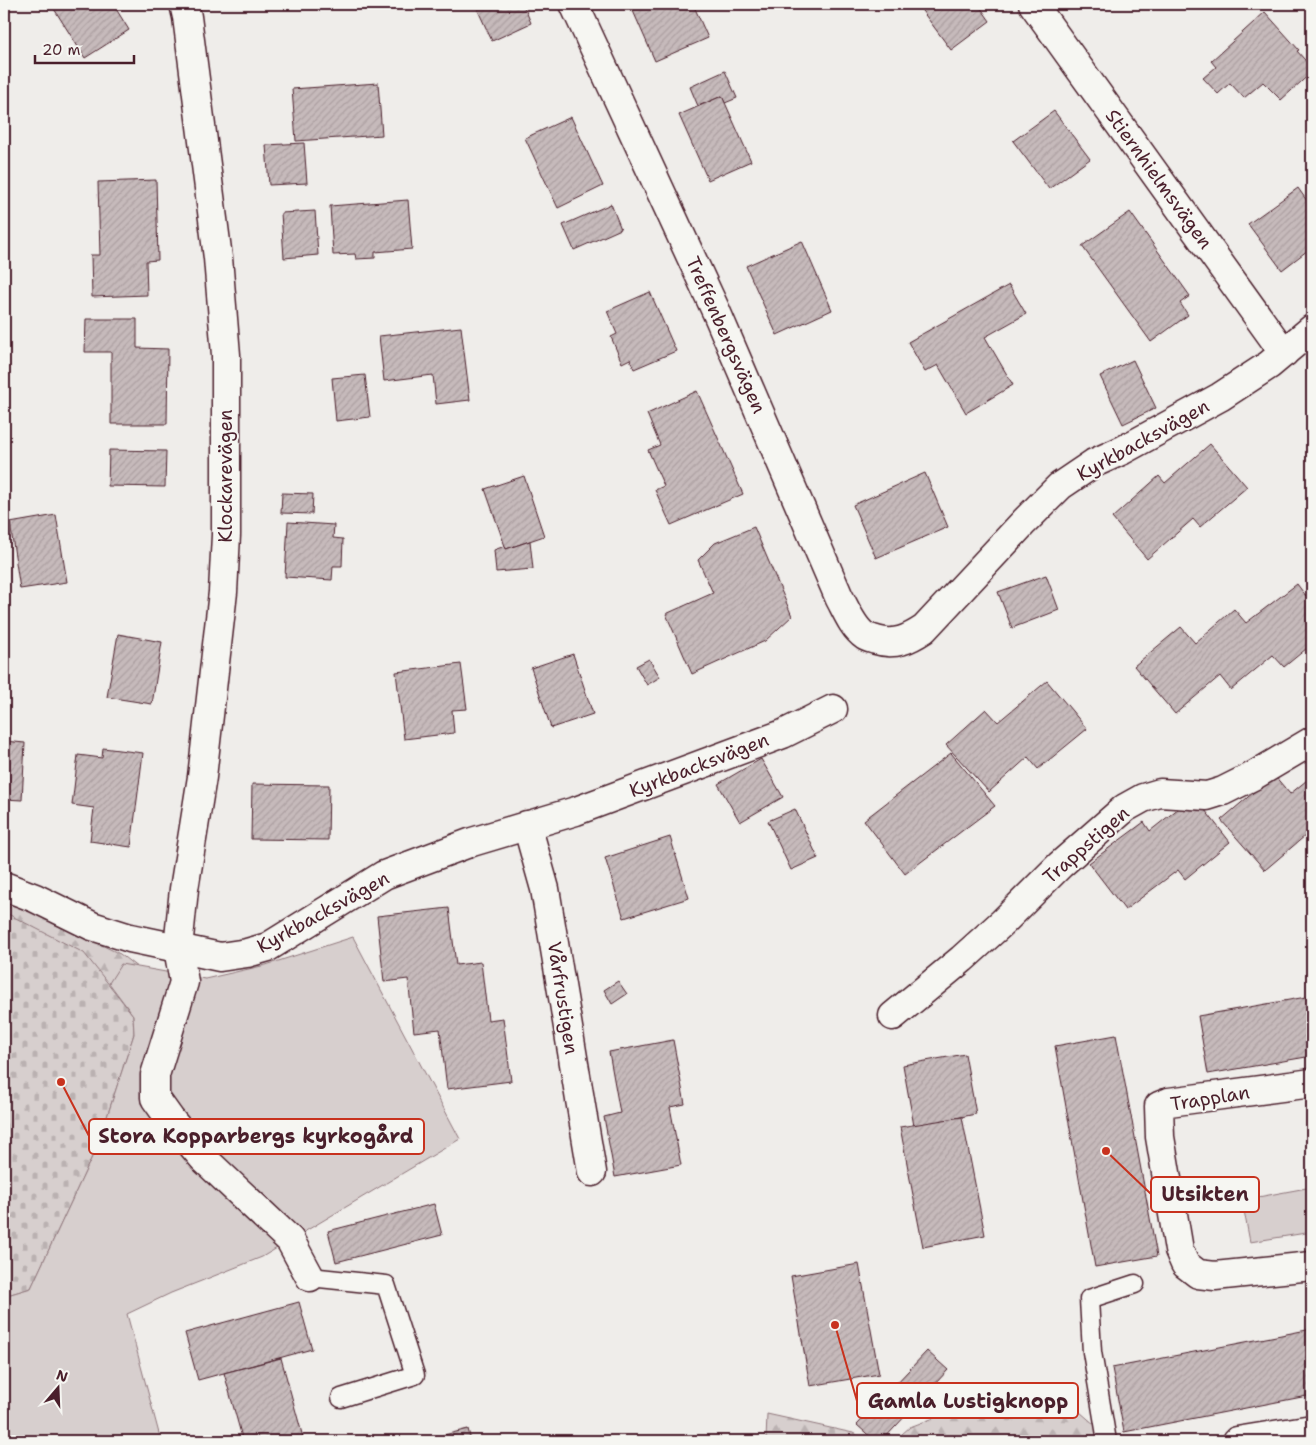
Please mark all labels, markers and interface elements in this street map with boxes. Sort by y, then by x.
scale bar [35,32,134,64]
text: 20 m [42,40,81,60]
street label: Stiernhielmsvägen [1100,104,1218,254]
street label: Treffenbergsvägen [680,253,772,417]
street label: Kyrkbacksvägen [1072,393,1214,487]
street label: Klockarevägen [213,409,238,543]
street label: Kyrkbacksvägen [626,727,772,803]
street label: Trappstigen [1038,801,1134,889]
street label: Kyrkbacksvägen [252,865,394,959]
street label: Vårfrustigen [542,940,584,1056]
street label: Trapplan [1169,1079,1251,1117]
callout: Stora Kopparbergs kyrkogård [89,1119,424,1154]
text: Stora Kopparbergs kyrkogård [98,1123,414,1149]
callout: Utsikten [1151,1177,1259,1212]
text: Utsikten [1161,1181,1249,1207]
north arrow [32,1362,82,1412]
text: N [54,1365,70,1386]
callout: Gamla Lustigknopp [857,1383,1078,1418]
text: Gamla Lustigknopp [868,1388,1068,1414]

